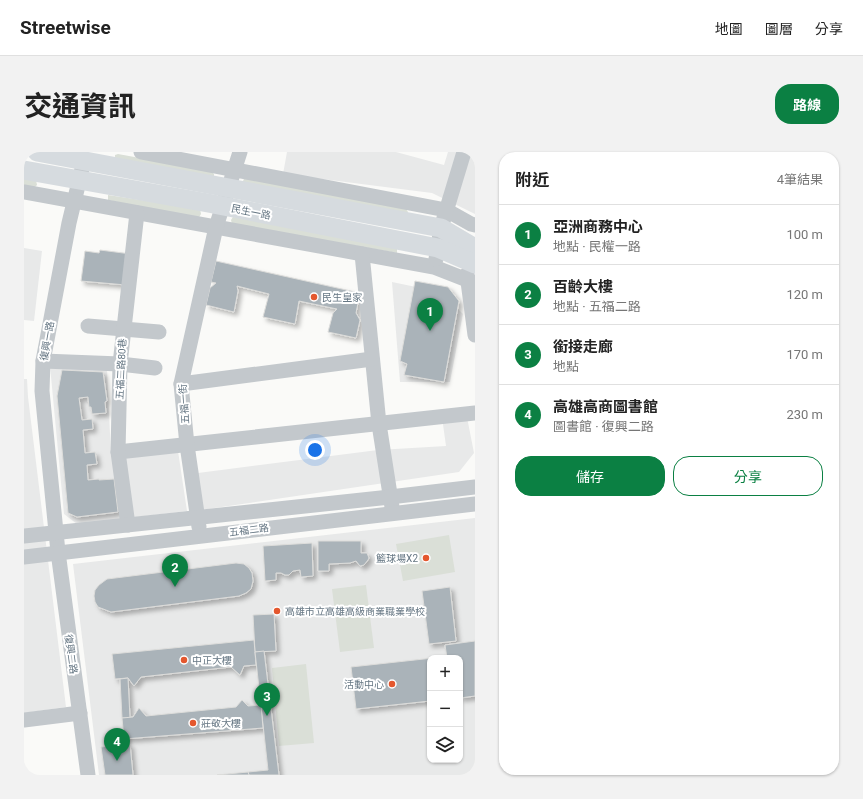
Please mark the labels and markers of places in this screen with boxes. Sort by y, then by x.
marker: 民生皇家 [309,292,319,302]
place label: 民生皇家 [322,292,363,303]
pin: 1 [417,298,443,331]
place label: 籃球場X2 [376,553,418,564]
marker: 籃球場X2 [421,553,431,563]
pin: 2 [162,554,188,587]
marker: 高雄市立高雄高級商業職業學校 [272,606,282,616]
place label: 高雄市立高雄高級商業職業學校 [285,606,425,617]
marker: 中正大樓 [179,655,189,665]
place label: 中正大樓 [192,655,232,666]
place label: 活動中心 [344,679,384,690]
marker: 活動中心 [387,679,397,689]
pin: 3 [254,683,280,716]
marker: 莊敬大樓 [188,718,198,728]
place label: 莊敬大樓 [201,718,241,729]
pin: 4 [104,728,130,761]

